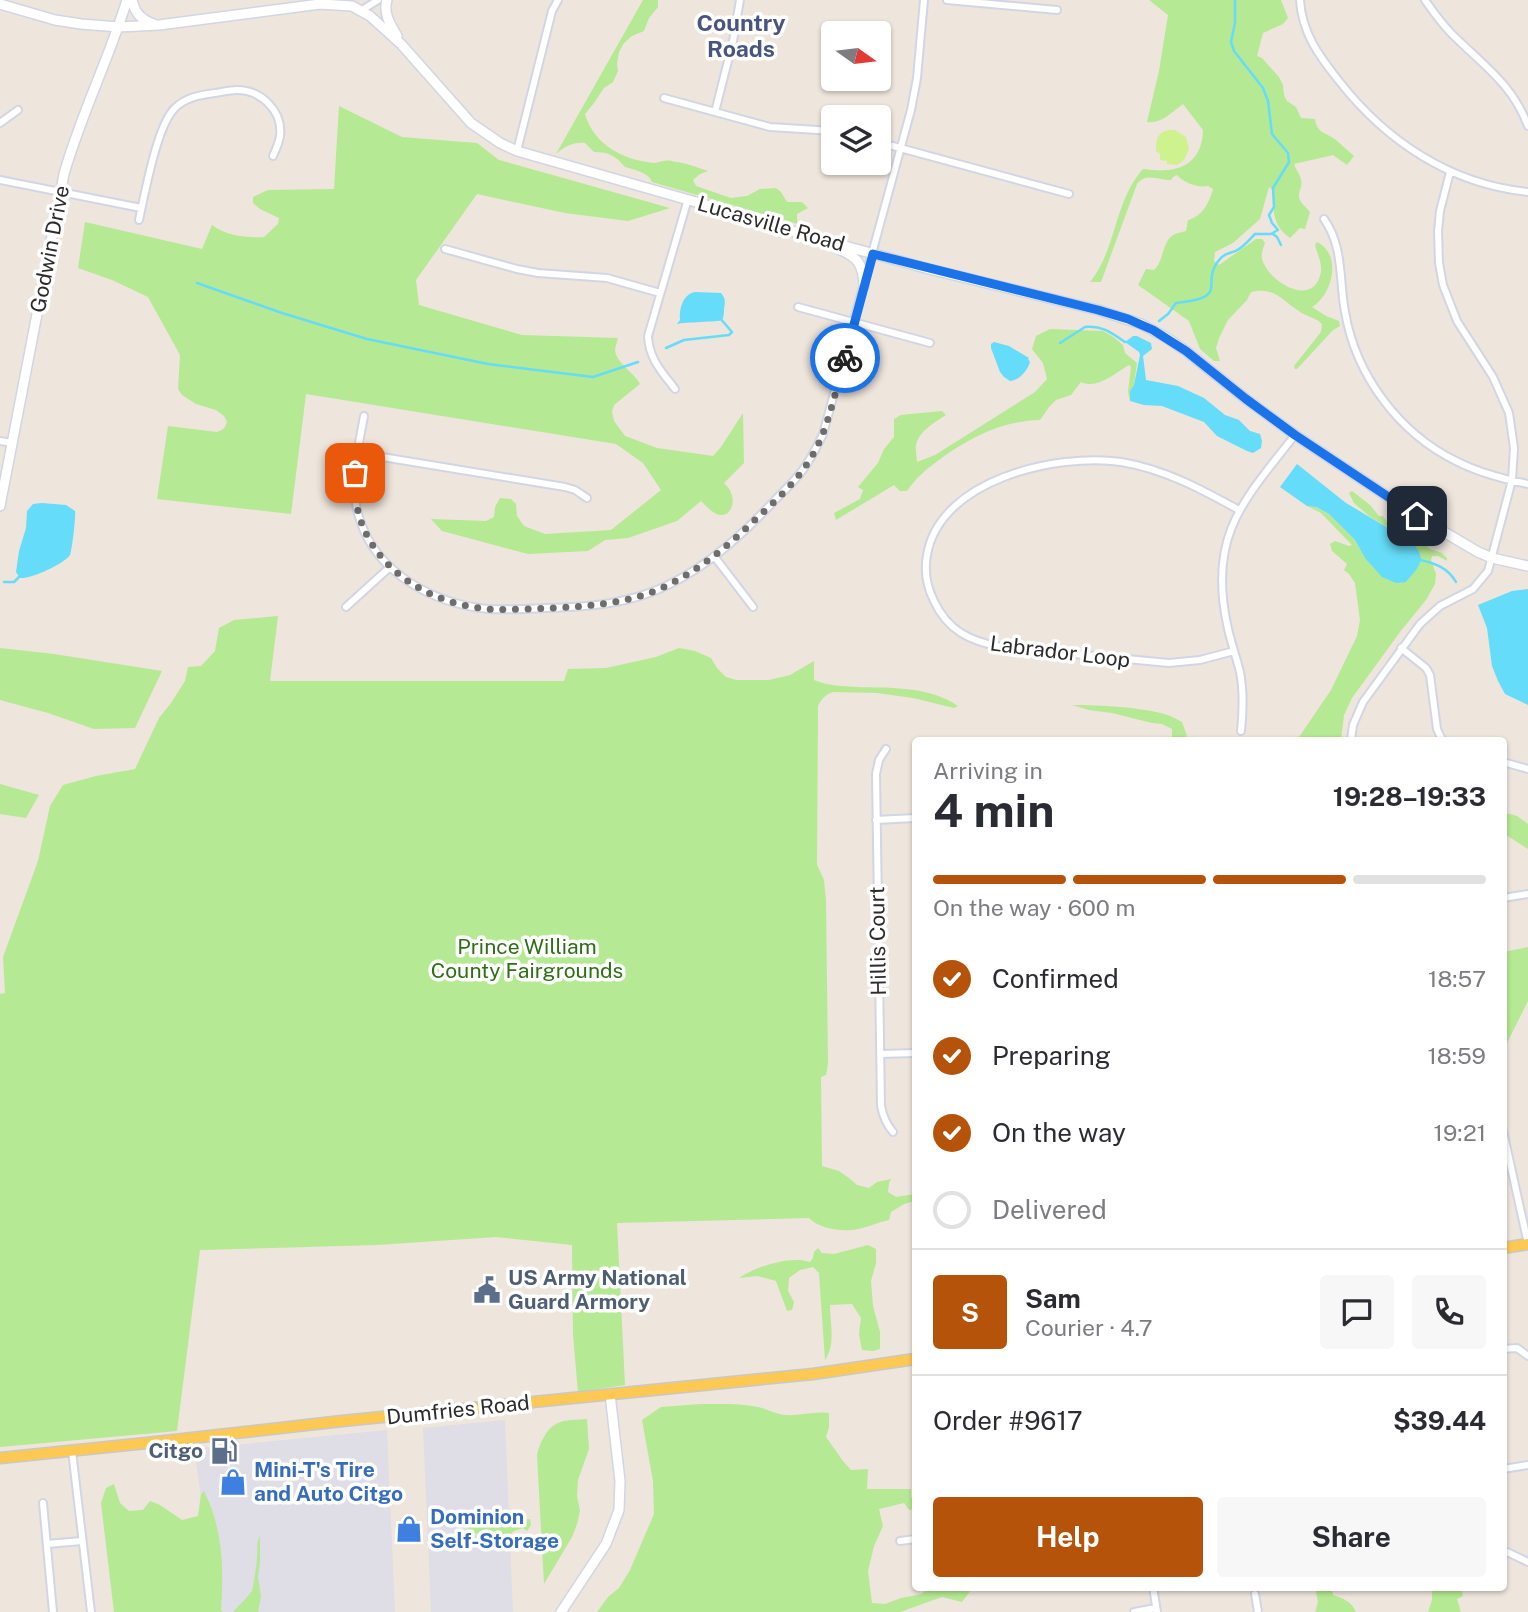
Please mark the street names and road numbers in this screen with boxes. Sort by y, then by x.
street label: Godwin Drive [25,183,74,315]
street label: Lucasville Road [695,191,848,257]
street label: Labrador Loop [989,631,1132,673]
street label: Hillis Court [864,886,891,996]
street label: Dumfries Road [385,1390,531,1429]

